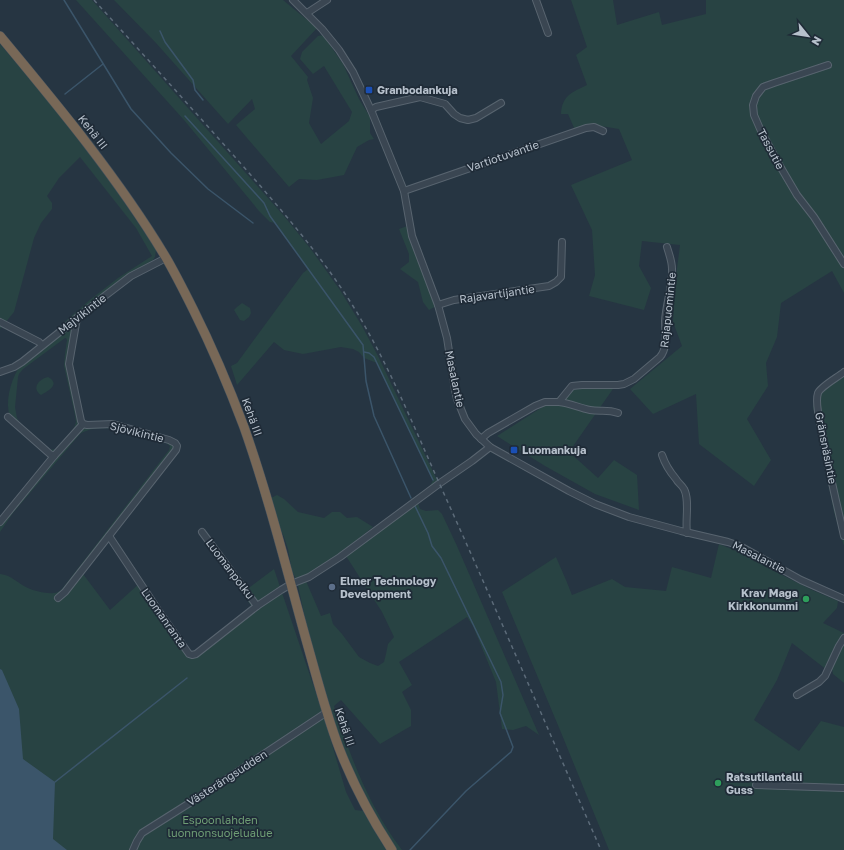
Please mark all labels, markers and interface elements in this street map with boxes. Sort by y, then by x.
north arrow [788,16,828,56]
text: N [809,34,825,48]
place label: Granbodankuja [377,83,458,96]
marker: Granbodankuja [364,85,374,95]
street label: Kehä III [76,112,111,151]
street label: Tassutie [755,126,788,171]
street label: Vartiotuvantie [465,137,540,174]
street label: Rajapuomintie [657,272,678,348]
street label: Rajavartijantie [458,282,535,305]
street label: Majvikintie [55,291,108,336]
street label: Masalantie [443,349,468,409]
street label: Kehä III [240,396,265,438]
street label: Gränsnäsintie [813,411,840,485]
street label: Sjövikintie [109,419,165,444]
place label: Luomankuja [522,443,586,456]
marker: Luomankuja [509,445,519,455]
street label: Luomanpolku [204,536,257,601]
street label: Masalantie [731,538,788,575]
place label: Elmer Technology Development [340,574,437,600]
marker: Elmer Technology Development [327,582,337,592]
street label: Luomanranta [139,585,190,650]
place label: Krav Maga Kirkkonummi [728,586,798,612]
marker: Krav Maga Kirkkonummi [801,594,811,604]
street label: Kehä III [333,706,358,748]
street label: Västerängsudden [184,747,269,808]
place label: Ratsutilantalli Guss [726,770,802,796]
marker: Ratsutilantalli Guss [713,778,723,788]
park label: Espoonlahden luonnonsuojelualue [167,813,273,839]

